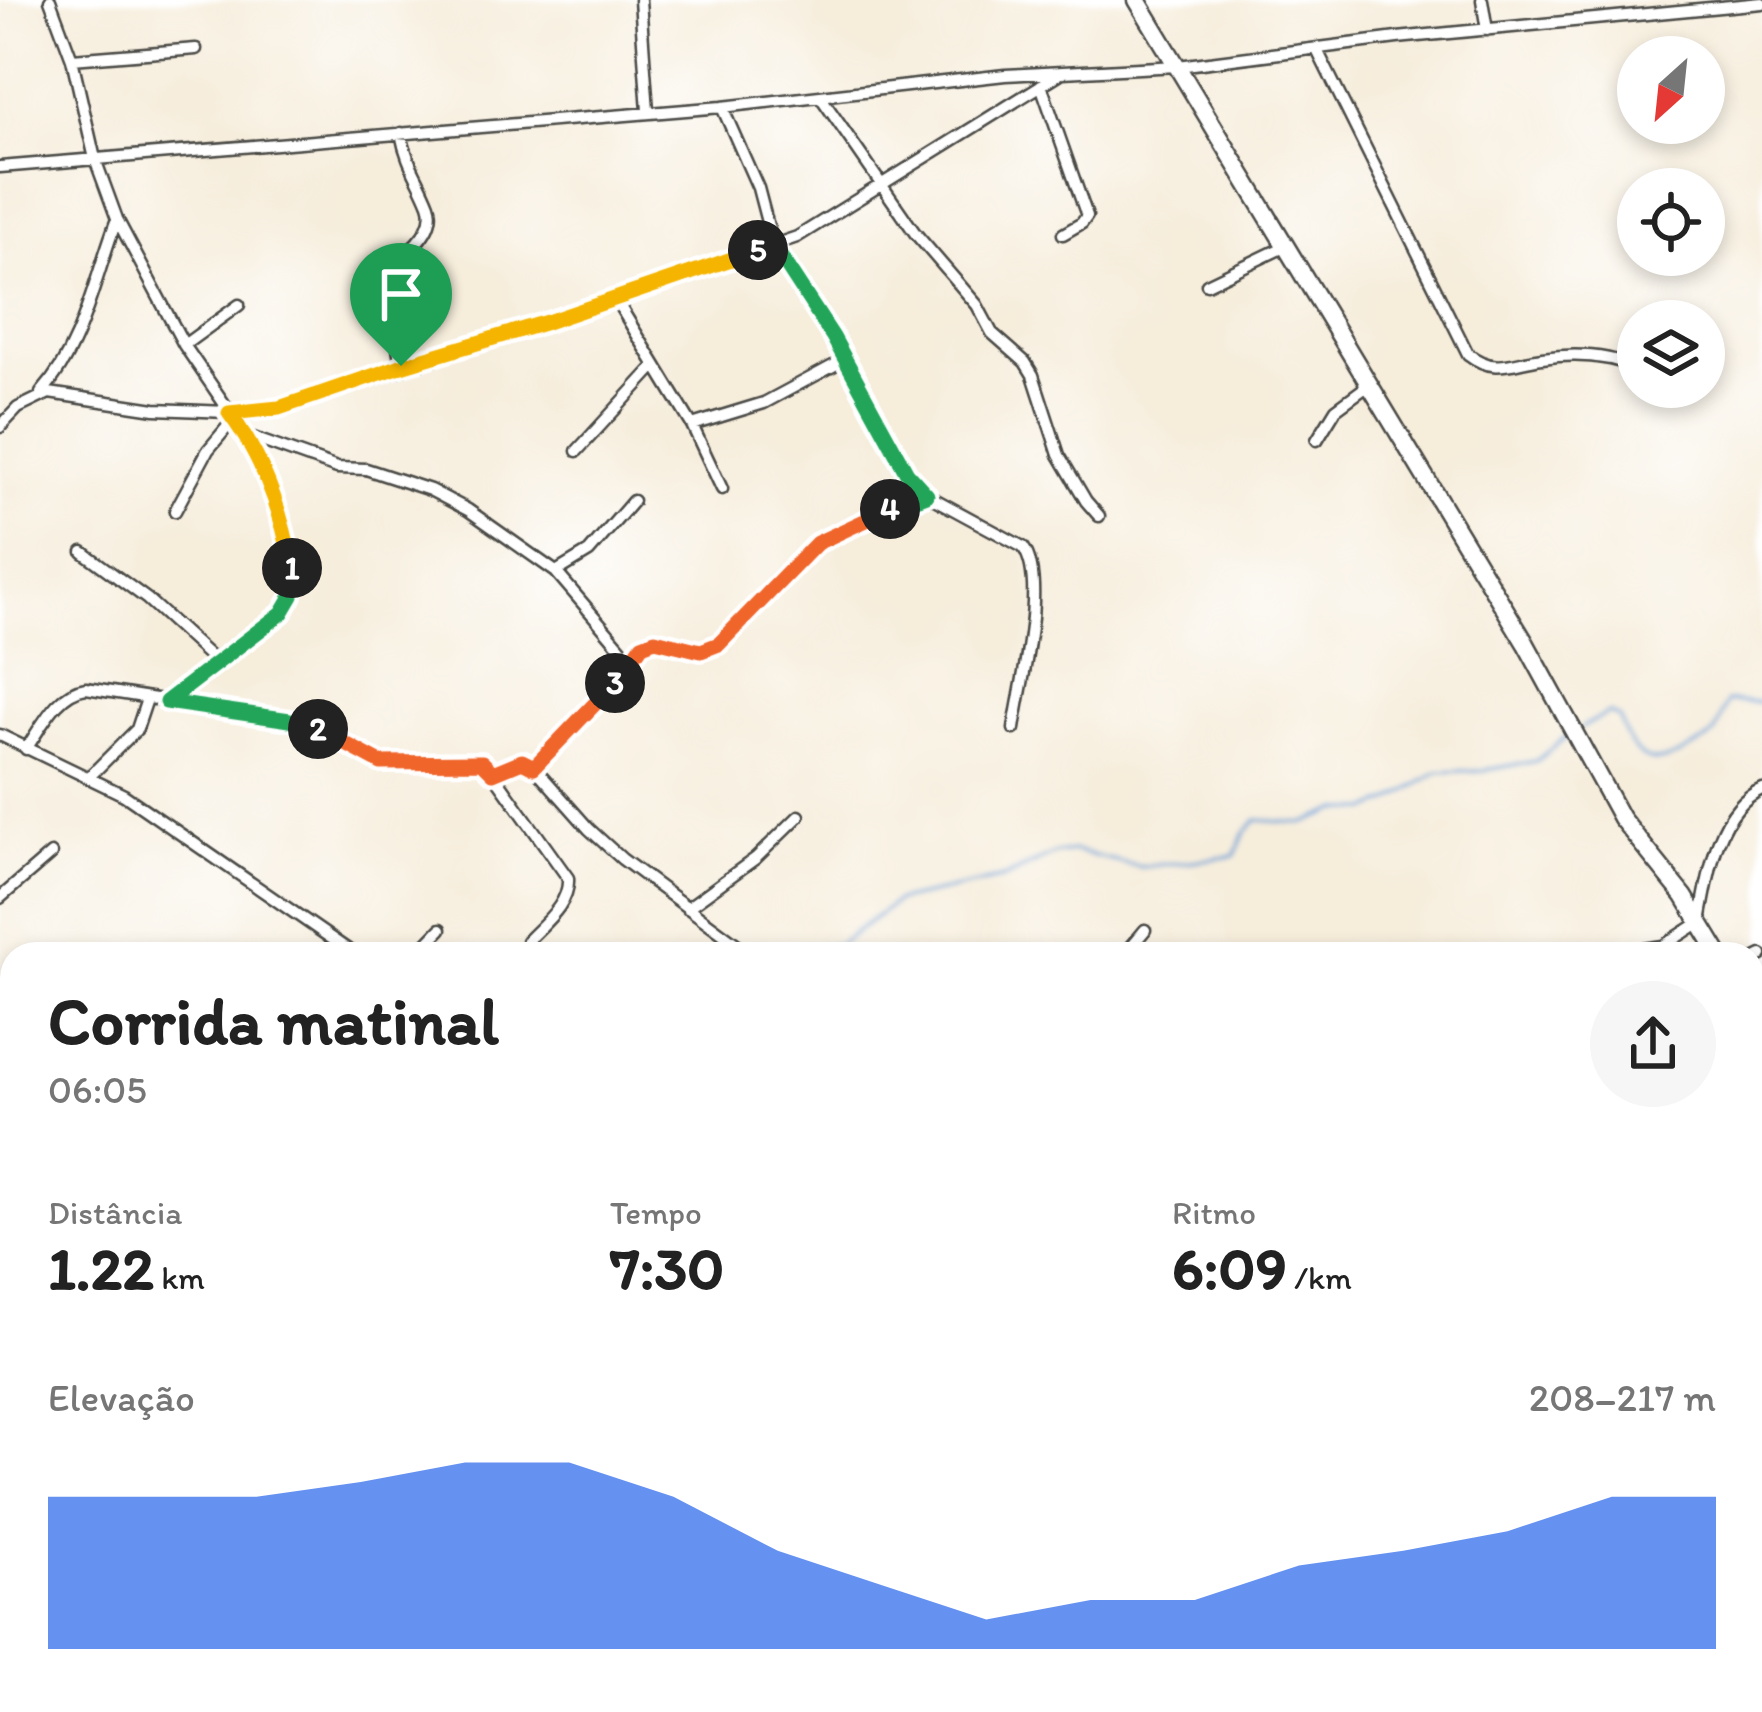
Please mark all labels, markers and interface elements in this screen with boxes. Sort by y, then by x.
north arrow [1617,36,1725,144]
map controls [1617,36,1725,408]
button: locate [1617,168,1725,276]
pin: 5 [728,220,788,280]
text: 5 [749,230,767,269]
pin [350,243,452,366]
icon: arrive [368,261,434,327]
button: layers [1617,300,1725,408]
pin: 4 [860,479,920,539]
text: 4 [880,489,900,528]
pin: 1 [262,538,322,598]
text: 1 [284,548,300,587]
pin: 3 [585,653,645,713]
text: 3 [606,663,624,702]
pin: 2 [288,699,348,759]
text: 2 [309,709,327,748]
text: Corrida matinal [48,981,499,1061]
button: share [1590,981,1716,1107]
text: 06:05 [48,1066,147,1113]
text: Distância [48,1193,182,1232]
text: Tempo [610,1193,702,1232]
text: Ritmo [1172,1193,1256,1232]
text: 1.22 [48,1232,154,1304]
text: 7:30 [610,1232,724,1304]
text: 6:09 [1172,1232,1287,1304]
text: km [154,1258,205,1297]
text: /km [1287,1258,1352,1297]
text: Elevação [48,1374,195,1421]
text: 208–217 m [1529,1374,1716,1421]

